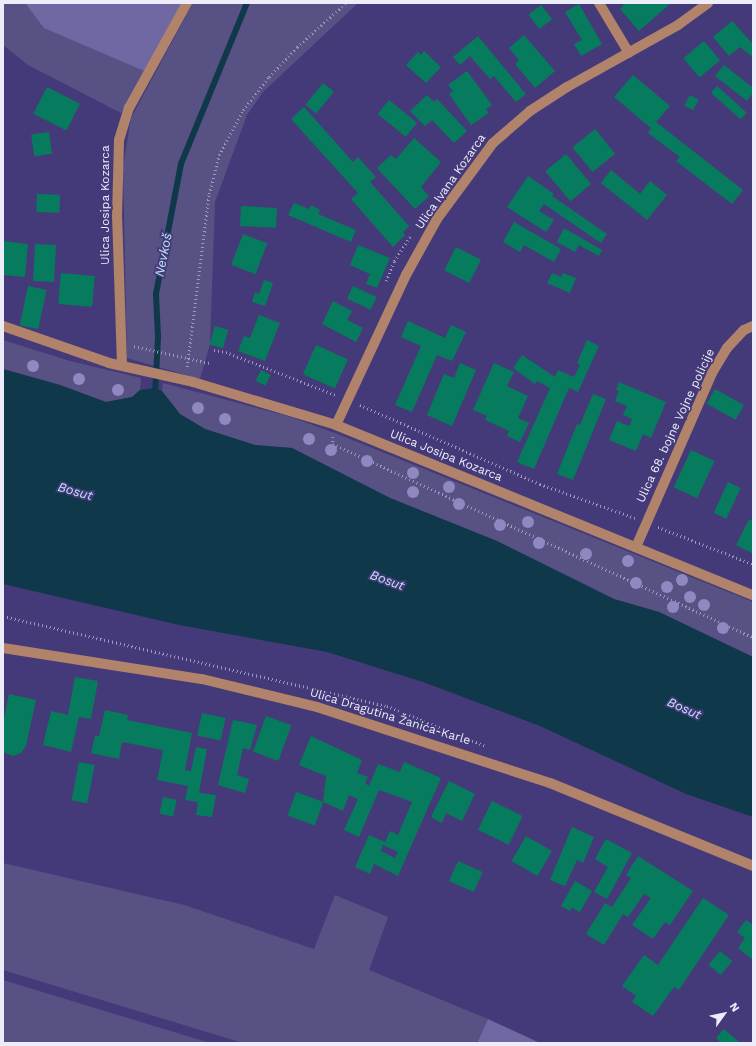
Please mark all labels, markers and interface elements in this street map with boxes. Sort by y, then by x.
street label: Ulica Ivana Kozarca [413,131,489,233]
street label: Ulica Josipa Kozarca [99,145,113,265]
water label: Nevkoš [152,232,176,278]
street label: Ulica 68. bojne Vojne policije [634,346,718,506]
street label: Ulica Josipa Kozarca [387,427,505,485]
water label: Bosut [56,480,94,504]
water label: Bosut [368,568,406,594]
street label: Ulica Dragutina Žanića-Karle [308,686,472,748]
water label: Bosut [665,695,703,723]
north arrow [704,994,744,1034]
text: N [727,1000,742,1014]

